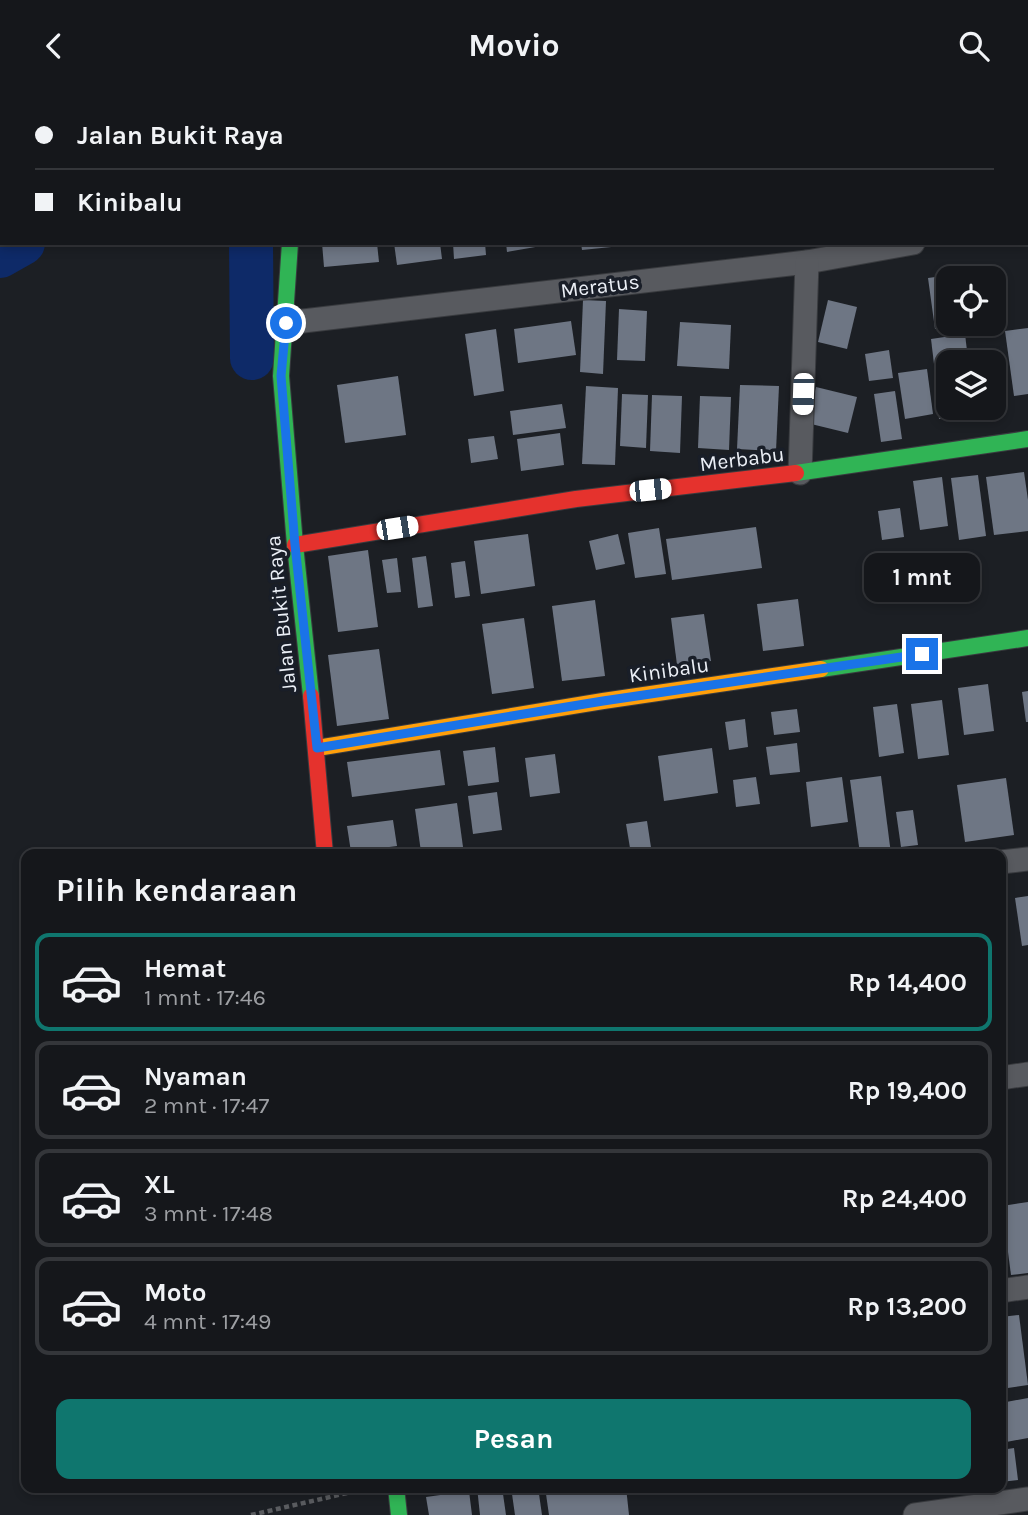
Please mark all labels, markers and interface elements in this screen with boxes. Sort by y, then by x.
icon: back [35,27,73,65]
text: Movio [468,27,560,64]
icon: search [955,27,993,65]
text: Jalan Bukit Raya [77,120,284,151]
text: Kinibalu [77,187,183,218]
map controls [936,266,1006,420]
button: locate [936,266,1006,336]
street label: Meratus [559,269,641,303]
route start [270,307,302,339]
button: layers [936,350,1006,420]
car [792,373,815,415]
street label: Merbabu [698,442,786,476]
car [629,477,672,503]
car [375,514,420,542]
street label: Jalan Bukit Raya [261,534,301,694]
callout: 1 mnt [864,553,980,601]
text: 1 mnt [892,564,952,591]
route end [906,638,938,670]
street label: Kinibalu [627,653,711,687]
text: Pilih kendaraan [56,872,297,909]
icon: car [60,951,123,1014]
text: Hemat [144,953,226,984]
text: Rp 14,400 [848,967,967,998]
text: 1 mnt · 17:46 [144,984,266,1011]
icon: car [60,1059,123,1122]
text: Nyaman [144,1061,247,1092]
text: Rp 19,400 [848,1075,967,1106]
text: 2 mnt · 17:47 [144,1092,269,1119]
icon: car [60,1167,123,1230]
text: XL [144,1169,175,1200]
text: Rp 24,400 [842,1183,967,1214]
text: 3 mnt · 17:48 [144,1200,273,1227]
icon: car [60,1275,123,1338]
text: Moto [144,1277,206,1308]
text: Rp 13,200 [847,1291,967,1322]
text: 4 mnt · 17:49 [144,1308,271,1335]
button: Pesan [56,1399,971,1479]

